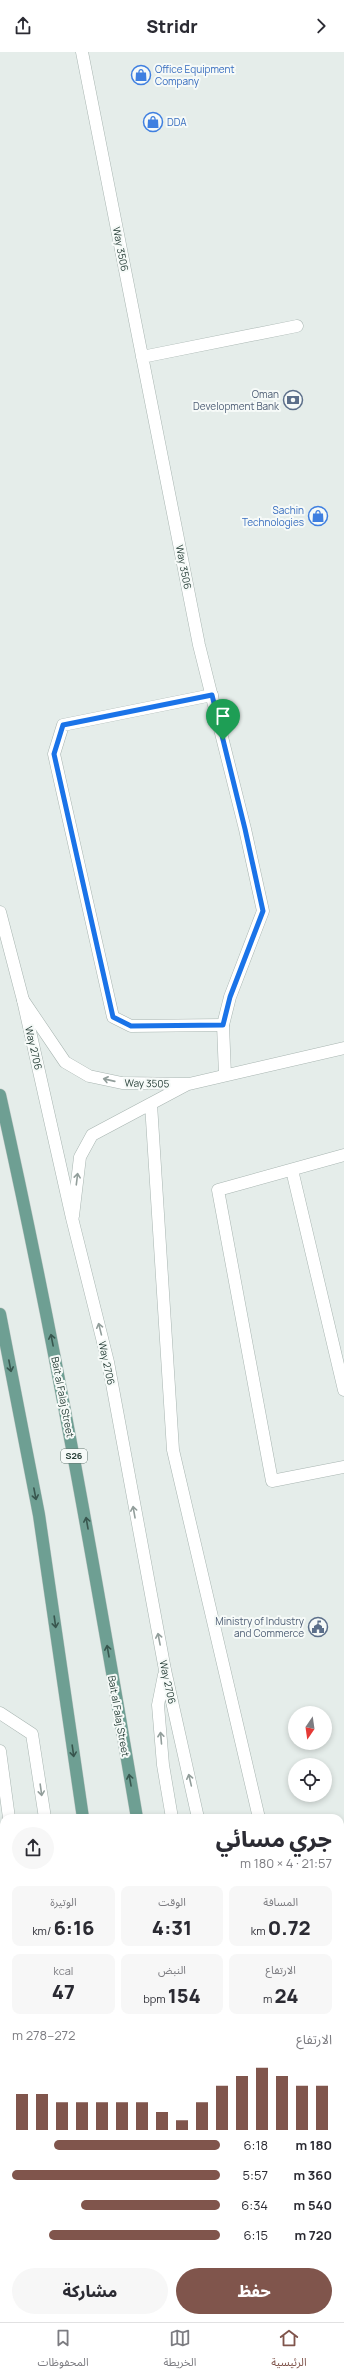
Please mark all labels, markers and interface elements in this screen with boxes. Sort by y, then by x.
text: Stridr [146,14,198,38]
icon: share [12,15,34,37]
icon: forward [310,15,332,37]
place label: Office Equipment Company [155,62,234,88]
shop icon: Office Equipment Company [130,64,152,86]
shop icon: DDA [142,111,164,133]
place label: DDA [167,115,187,129]
street label: Way 3506 [110,226,132,272]
place label: Oman Development Bank [193,387,280,413]
bank icon: Oman Development Bank [282,389,304,411]
place label: Sachin Technologies [242,503,304,529]
shop icon: Sachin Technologies [307,505,329,527]
street label: Way 3506 [173,544,195,590]
pin [206,699,240,740]
icon: arrive [212,705,234,727]
street label: Way 2706 [22,1025,46,1071]
one-way arrow [102,1076,115,1084]
street label: Way 3505 [125,1076,170,1090]
one-way arrow [73,1173,81,1186]
one-way arrow [95,1323,103,1336]
one-way arrow [48,1334,56,1347]
street label: Way 2706 [96,1340,118,1386]
street label: Bait al Falaj Street [48,1355,78,1439]
one-way arrow [7,1359,15,1372]
road number: S26 [61,1449,87,1463]
one-way arrow [32,1487,40,1500]
one-way arrow [130,1506,138,1519]
one-way arrow [83,1517,91,1530]
place label: Ministry of Industry and Commerce [215,1614,305,1640]
one-way arrow [51,1615,59,1628]
public building icon: Ministry of Industry and Commerce [307,1616,329,1638]
one-way arrow [155,1633,163,1646]
one-way arrow [104,1645,112,1658]
street label: Way 2706 [157,1659,179,1705]
street label: Bait al Falaj Street [105,1674,133,1758]
north arrow [288,1706,332,1750]
map controls [288,1706,332,1802]
one-way arrow [157,1732,164,1745]
one-way arrow [69,1744,77,1757]
button: locate [288,1758,332,1802]
one-way arrow [126,1773,134,1786]
one-way arrow [185,1774,193,1787]
one-way arrow [37,1783,45,1796]
text: جري مسائي [216,1824,332,1854]
button: share [12,1827,54,1869]
text: 21:57 · 4 × 180 m [240,1854,332,1872]
text: الوتيرة [50,1894,77,1909]
text: الوقت [158,1894,186,1909]
text: المسافة [263,1894,298,1909]
text: 6:16 [53,1914,95,1941]
text: 4:31 [152,1914,192,1941]
text: 0.72 [268,1914,311,1941]
text: /km [32,1923,53,1938]
text: km [251,1923,268,1938]
text: النبض [158,1962,186,1977]
text: الارتفاع [266,1962,296,1977]
text: kcal [53,1963,73,1978]
text: 47 [52,1978,75,2005]
text: 154 [168,1982,201,2009]
text: 24 [274,1982,298,2009]
text: bpm [143,1991,168,2006]
text: m [263,1991,274,2006]
text: 272–278 m [12,2026,76,2044]
text: الارتفاع [296,2030,332,2048]
text: 6:18 [243,2136,268,2154]
text: 180 m [295,2136,332,2154]
text: 5:57 [243,2166,268,2184]
text: 360 m [294,2166,332,2184]
text: 6:34 [241,2196,268,2214]
text: 540 m [294,2196,332,2214]
text: 6:15 [243,2226,268,2244]
text: 720 m [294,2226,332,2244]
button: مشاركة [12,2268,168,2314]
button: حفظ [176,2268,332,2314]
tab: المحفوظات [37,2327,89,2374]
tab: الخريطة [163,2327,196,2374]
tab: الرئيسية [271,2327,307,2374]

